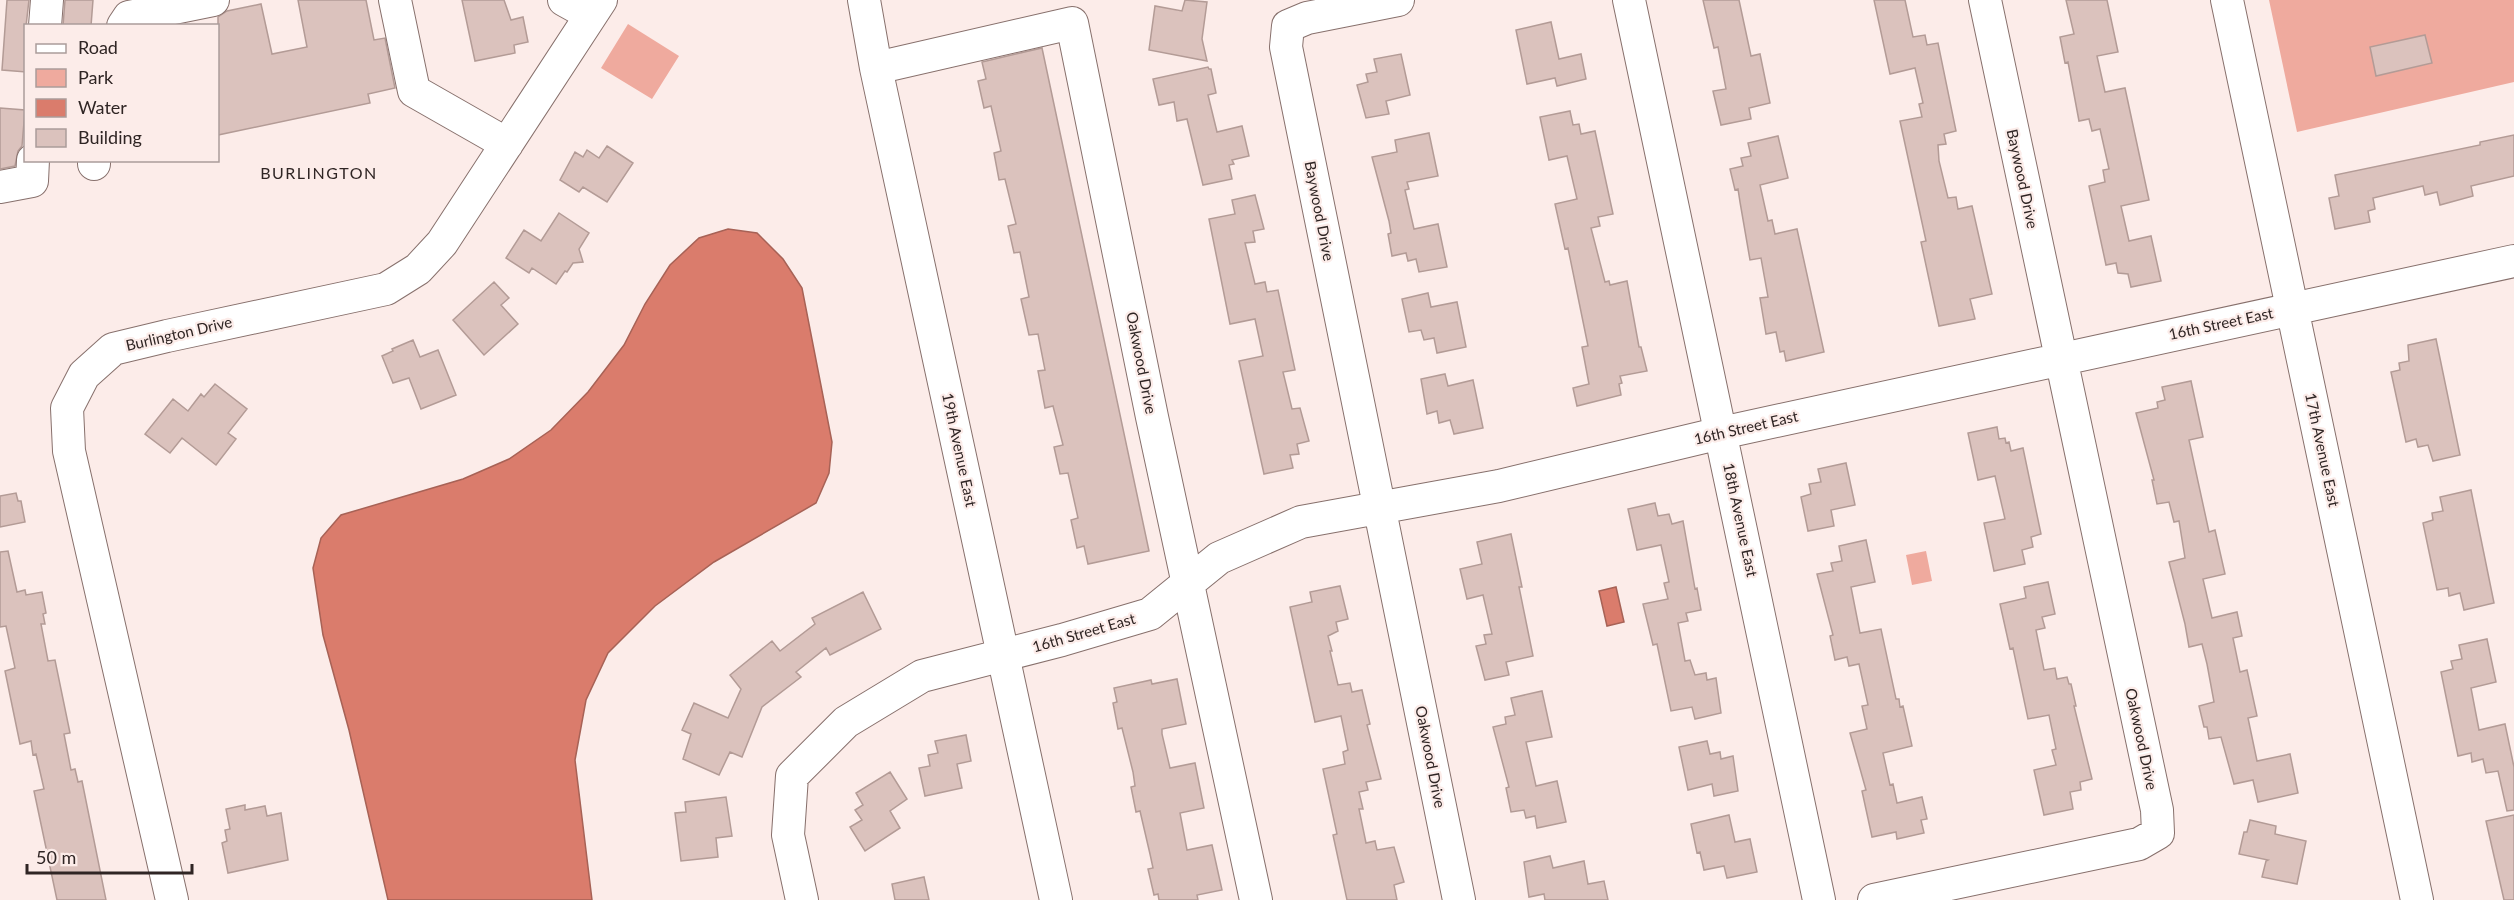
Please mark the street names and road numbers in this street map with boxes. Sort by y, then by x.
street label: Baywood Drive [2004,127,2042,230]
street label: Baywood Drive [1301,159,1338,262]
street label: 16th Street East [2167,303,2275,343]
street label: Oakwood Drive [1123,310,1161,415]
street label: Burlington Drive [124,312,234,354]
street label: 19th Avenue East [939,391,981,509]
street label: 17th Avenue East [2302,391,2344,509]
street label: 16th Street East [1692,406,1800,448]
street label: 18th Avenue East [1720,461,1762,579]
street label: 16th Street East [1030,609,1138,655]
street label: Oakwood Drive [2122,686,2162,791]
street label: Oakwood Drive [1412,704,1450,809]

